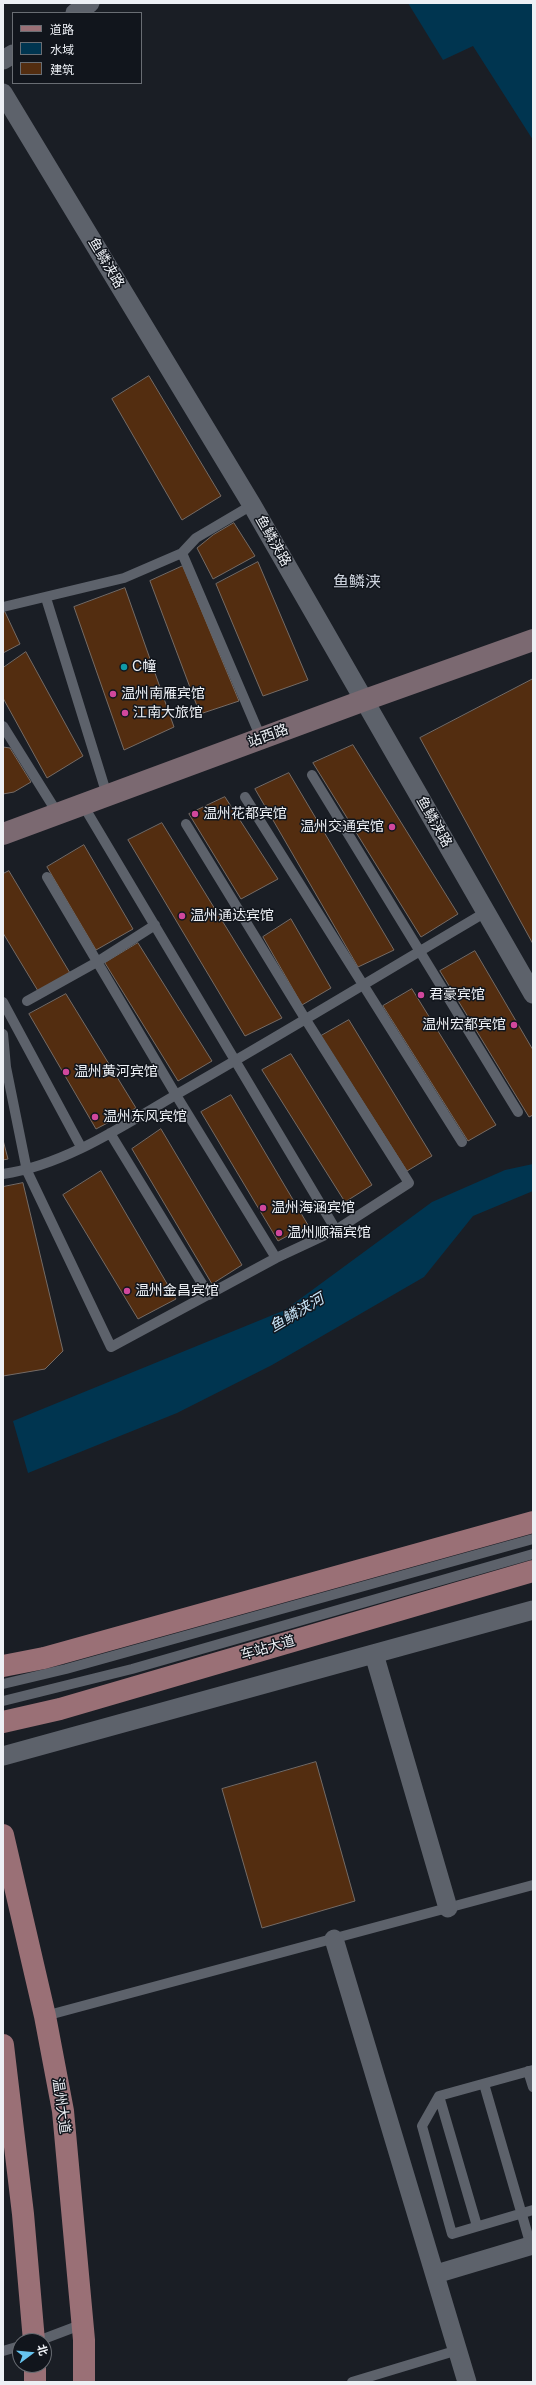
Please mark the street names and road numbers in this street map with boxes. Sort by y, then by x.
street label: 鱼鳞浃路 [84,235,128,291]
street label: 鱼鳞浃路 [252,513,294,569]
street label: 站西路 [245,721,291,751]
street label: 鱼鳞浃路 [413,794,455,850]
street label: 车站大道 [239,1632,297,1664]
street label: 温州大道 [49,2077,73,2135]

